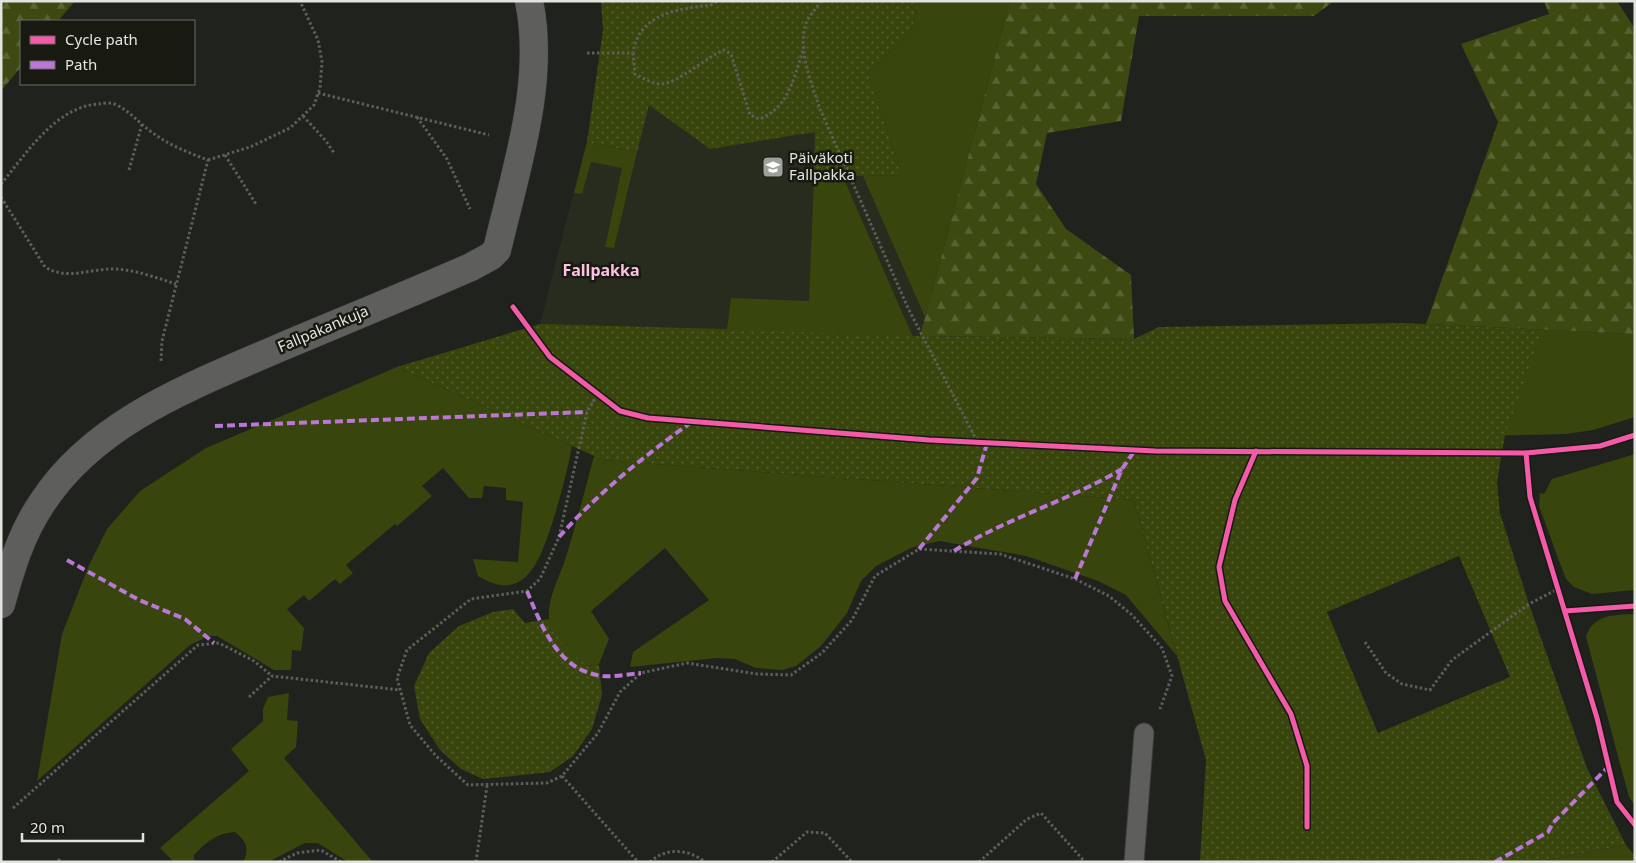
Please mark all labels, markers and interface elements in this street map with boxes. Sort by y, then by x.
legend [20,20,195,85]
text: Cycle path [65,29,138,49]
text: Path [65,54,97,74]
place label: Päiväkoti Fallpakka [789,147,855,184]
school or university icon: Päiväkoti Fallpakka [761,155,785,179]
district label: Fallpakka [562,259,640,281]
street label: Fallpakankuja [274,300,371,356]
scale bar [22,810,144,842]
text: 20 m [30,817,65,837]

